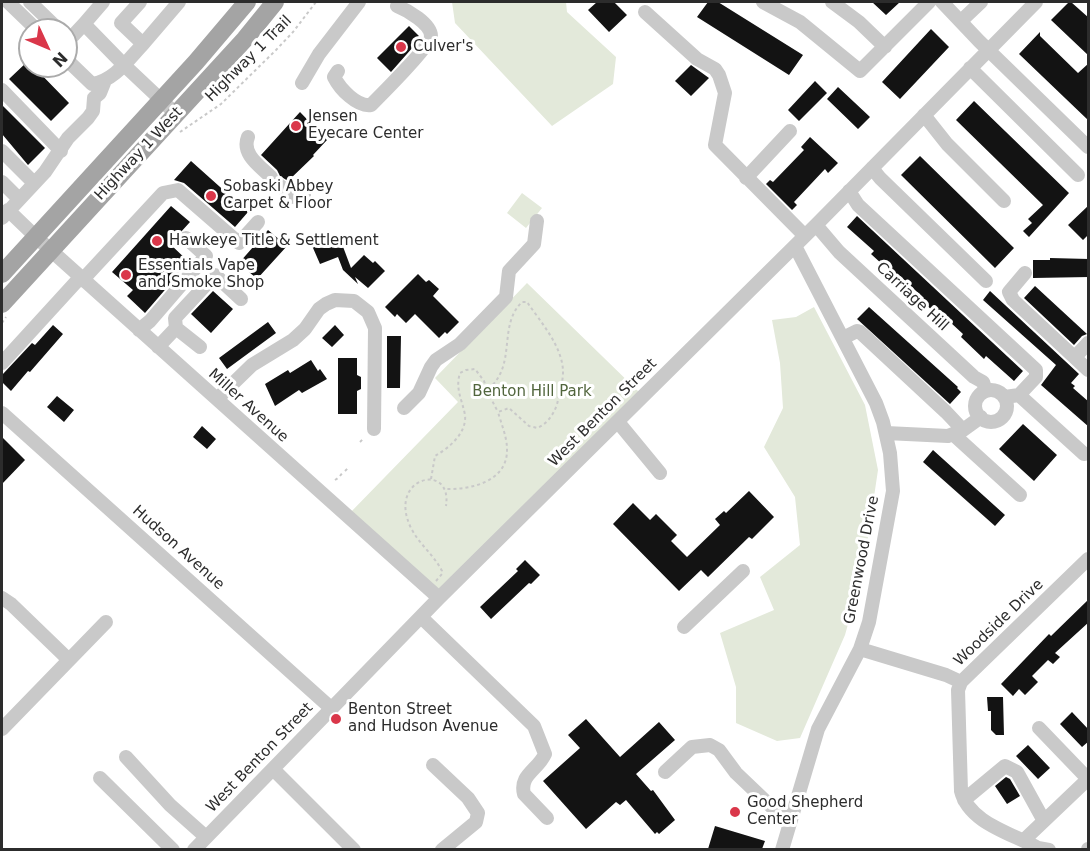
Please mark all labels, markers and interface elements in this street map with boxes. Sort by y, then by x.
street label: Highway 1 Trail [202,12,296,106]
north arrow [18,18,78,78]
place label: Culver's [413,38,473,56]
marker: Culver's [394,40,408,54]
text: N [48,48,71,71]
street label: Highway 1 West [91,104,187,204]
place label: Jensen Eyecare Center [308,108,423,143]
marker: Jensen Eyecare Center [289,119,303,133]
place label: Sobaski Abbey Carpet & Floor [223,178,333,213]
marker: Sobaski Abbey Carpet & Floor [204,189,218,203]
place label: Hawkeye Title & Settlement [169,232,379,250]
marker: Hawkeye Title & Settlement [150,234,164,248]
place label: Essentials Vape and Smoke Shop [138,257,264,292]
street label: Carriage Hill [872,259,952,335]
marker: Essentials Vape and Smoke Shop [119,268,133,282]
street label: West Benton Street [545,355,661,471]
street label: Miller Avenue [204,365,292,447]
park label: Benton Hill Park [472,383,592,401]
street label: Greenwood Drive [841,494,883,626]
street label: Hudson Avenue [128,502,228,594]
street label: Woodside Drive [951,576,1047,670]
street label: West Benton Street [203,699,317,817]
place label: Benton Street and Hudson Avenue [348,701,498,736]
marker: Benton Street and Hudson Avenue [329,712,343,726]
place label: Good Shepherd Center [747,794,863,829]
marker: Good Shepherd Center [728,805,742,819]

